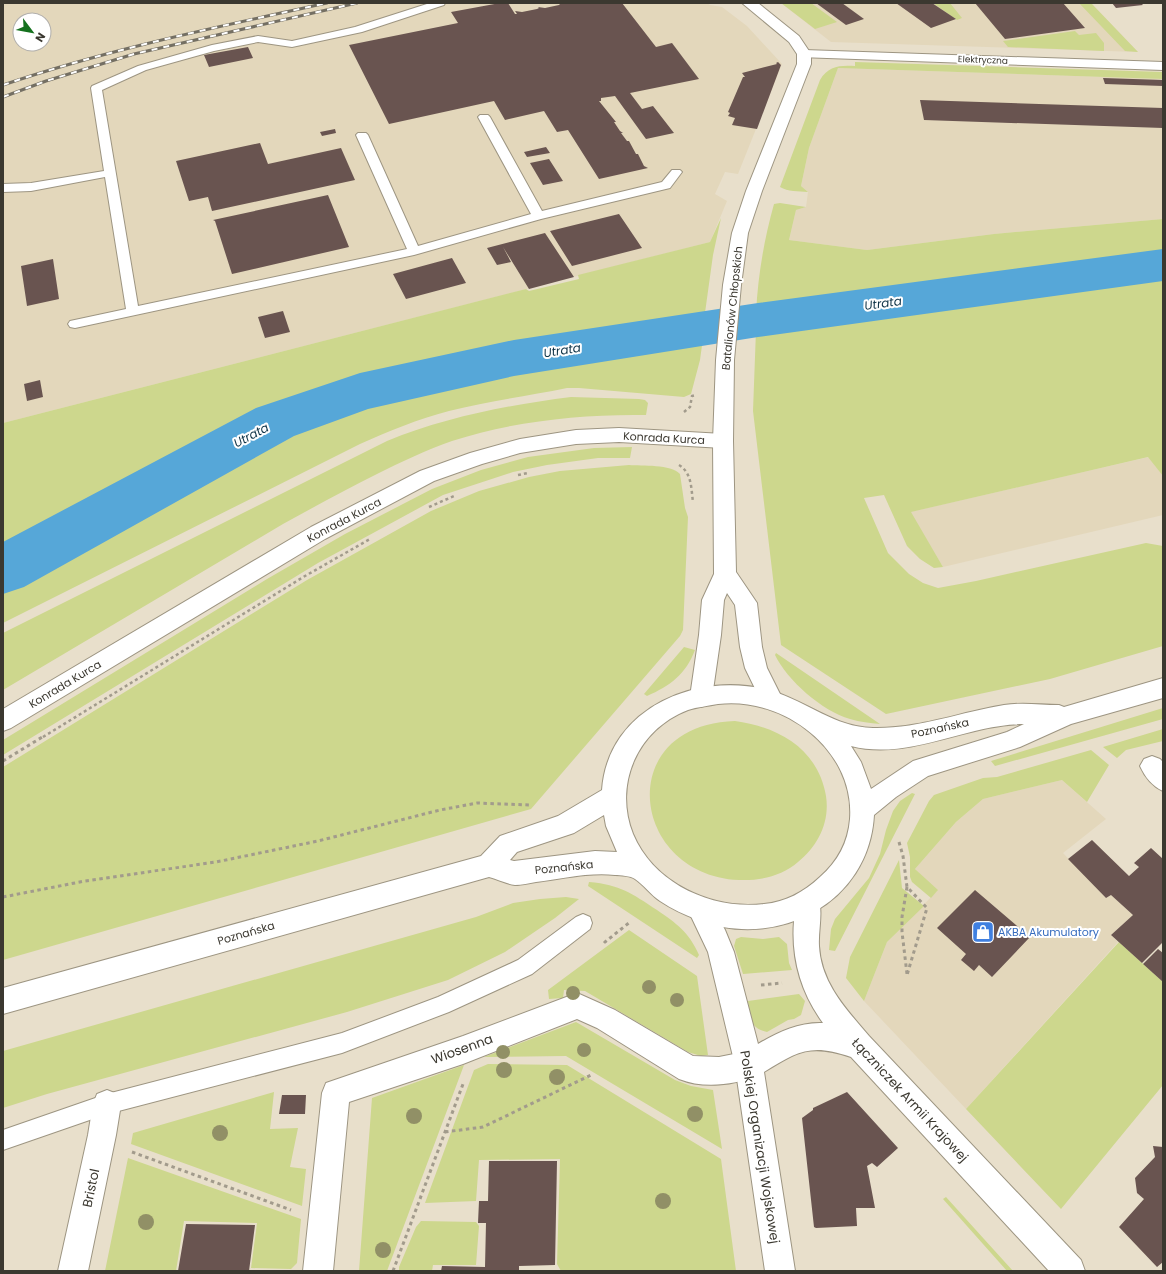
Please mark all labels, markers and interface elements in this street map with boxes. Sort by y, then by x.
north arrow [12,12,52,52]
text: N [32,30,49,45]
street label: Elektryczna [958,53,1008,67]
street label: Batalionów Chłopskich [718,245,746,371]
water label: Utrata [863,292,903,314]
water label: Utrata [542,339,582,361]
water label: Utrata [230,419,272,451]
street label: Konrada Kurca [623,428,705,448]
street label: Konrada Kurca [304,494,384,546]
street label: Konrada Kurca [26,656,104,712]
street label: Poznańska [910,714,970,742]
street label: Poznańska [534,856,594,878]
street label: Poznańska [216,917,276,949]
shop icon: AKBA Akumulatory [970,919,996,945]
place label: AKBA Akumulatory [998,924,1100,940]
street label: Wiosenna [428,1029,496,1069]
street label: Łączniczek Armii Krajowej [847,1034,973,1166]
street label: Polskiej Organizacji Wojskowej [735,1049,785,1245]
street label: Bristol [78,1167,104,1209]

